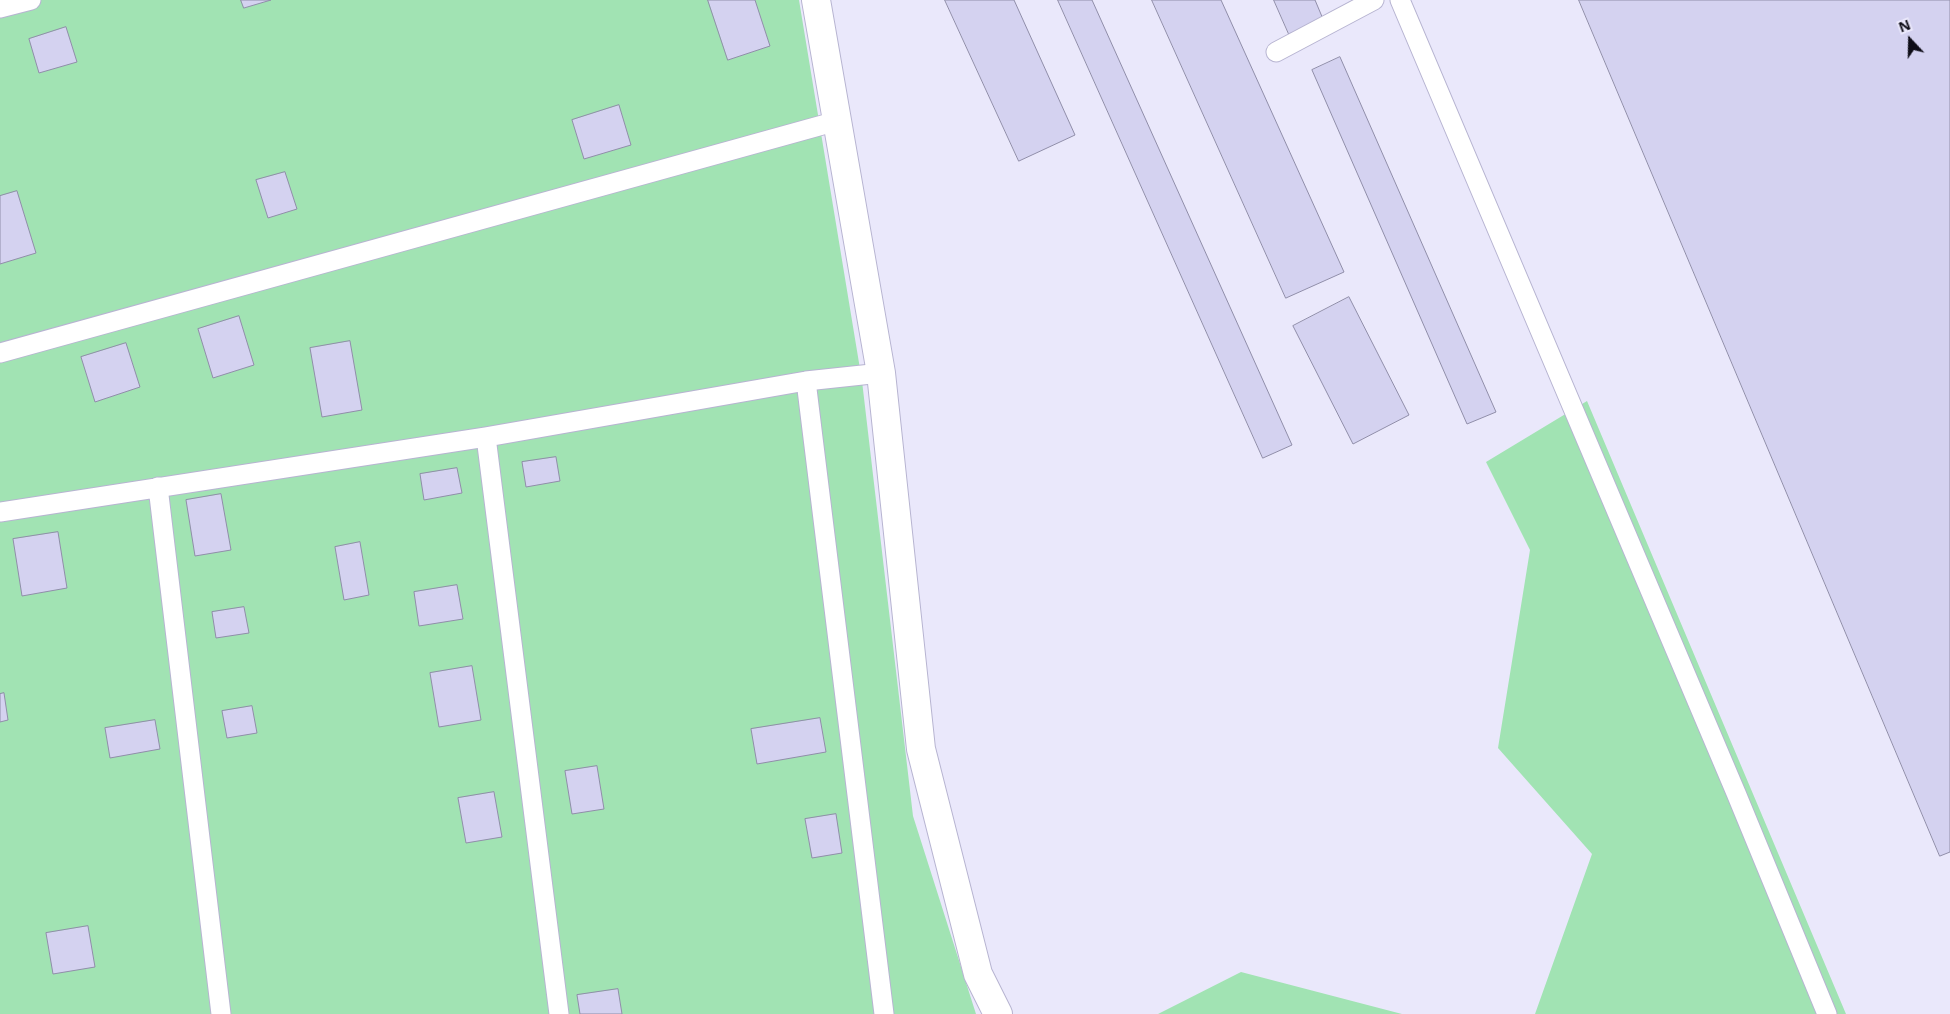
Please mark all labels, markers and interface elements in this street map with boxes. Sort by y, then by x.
north arrow [1885,15,1935,65]
text: N [1896,15,1913,36]

